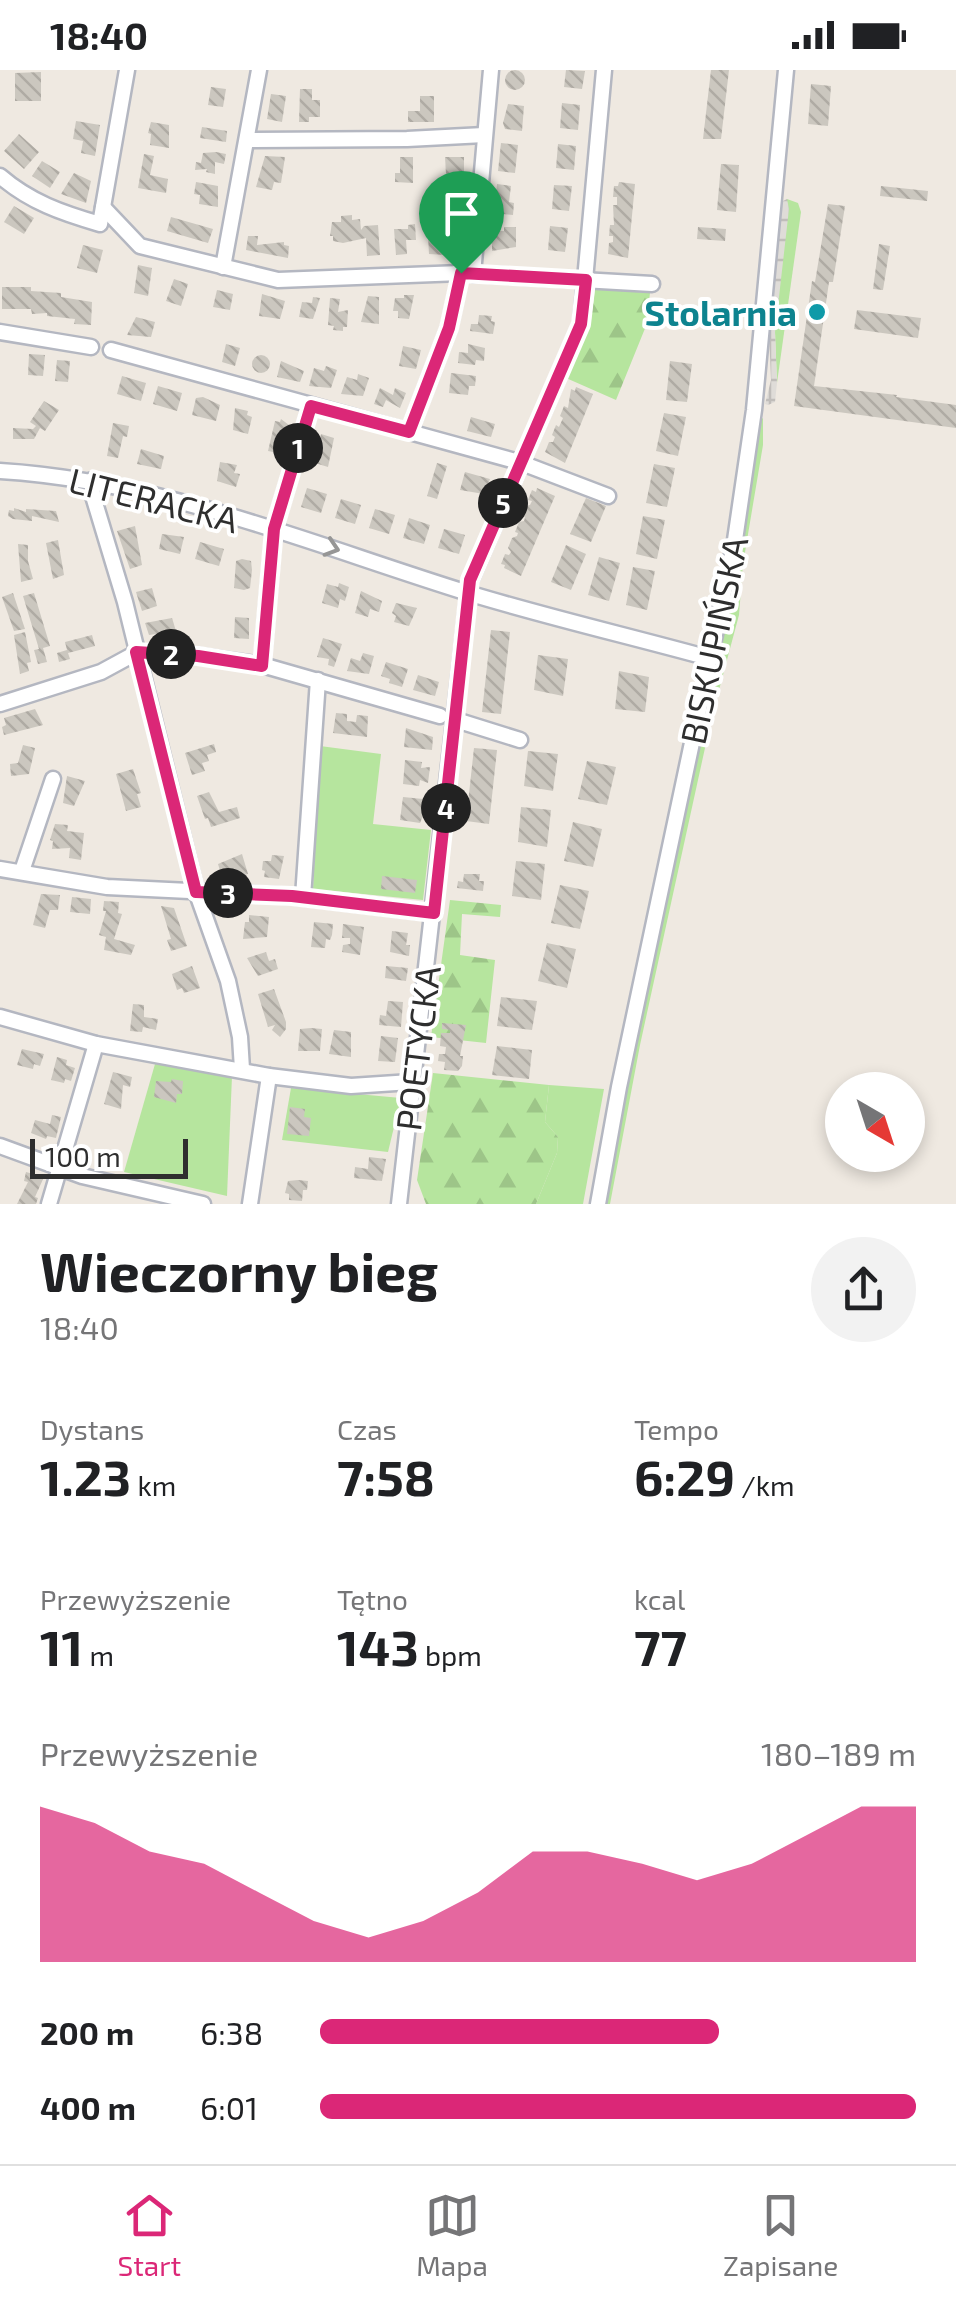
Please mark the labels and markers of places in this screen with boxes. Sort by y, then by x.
pin [419,171,504,274]
place label: Stolarnia [645,291,797,333]
marker: Stolarnia [806,301,828,323]
pin: 1 [273,423,323,473]
pin: 5 [478,478,528,528]
pin: 2 [146,629,196,679]
pin: 4 [421,783,471,833]
pin: 3 [203,868,253,918]

